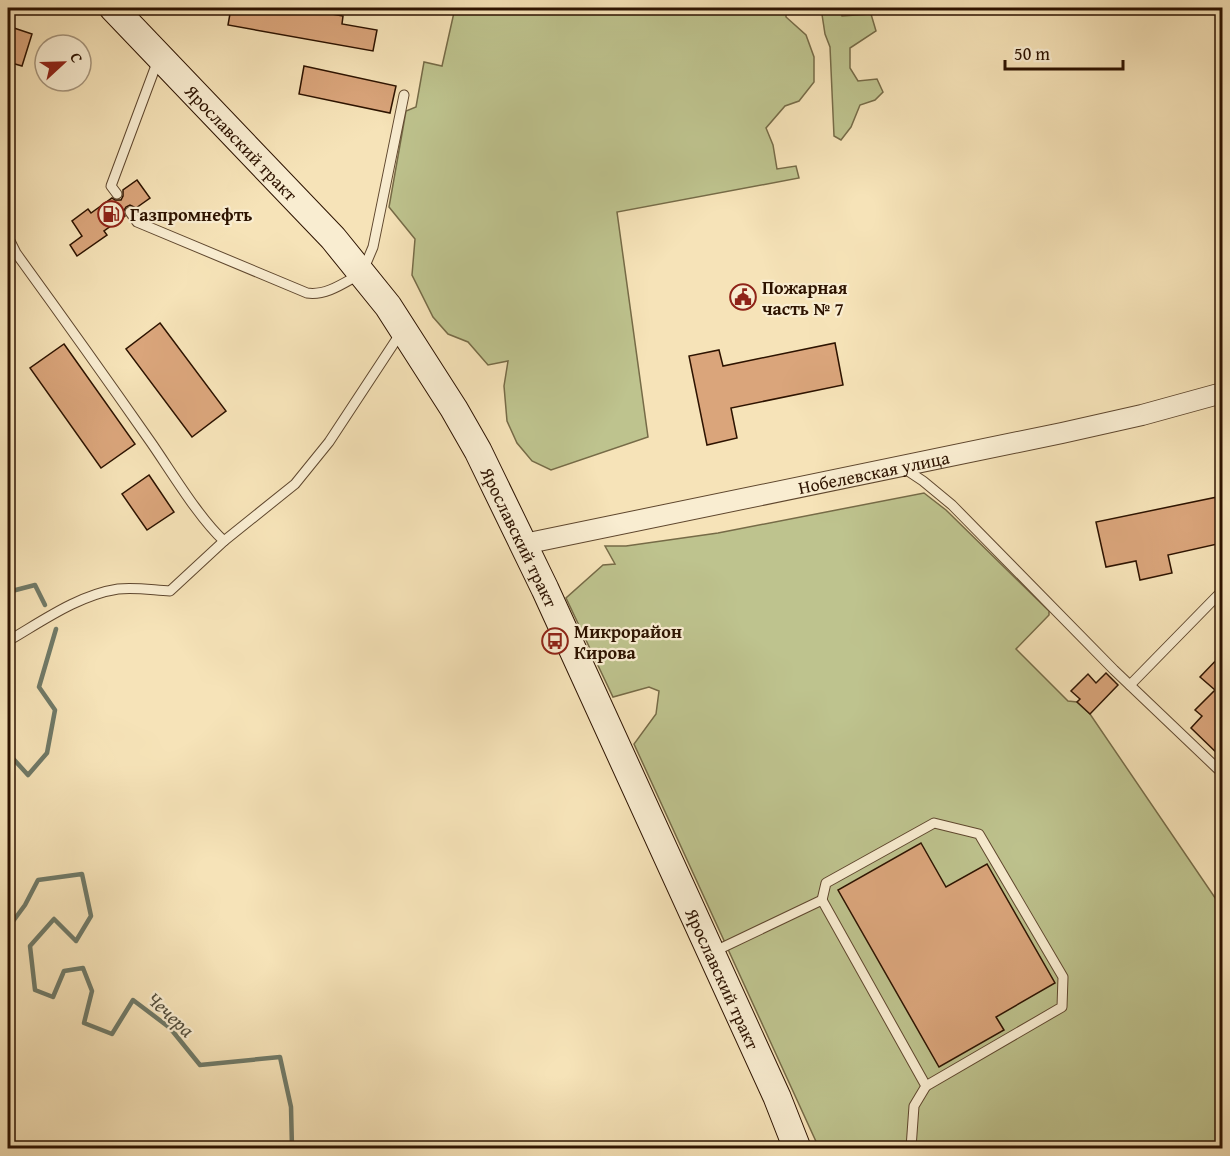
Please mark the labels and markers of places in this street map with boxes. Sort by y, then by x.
fuel station icon: Газпромнефть [96,199,126,229]
place label: Газпромнефть [130,201,252,228]
place label: Пожарная часть № 7 [762,274,848,322]
public building icon: Пожарная часть № 7 [728,282,758,312]
place label: Микрорайон Кирова [574,618,682,666]
bus stop icon: Микрорайон Кирова [540,626,570,656]

